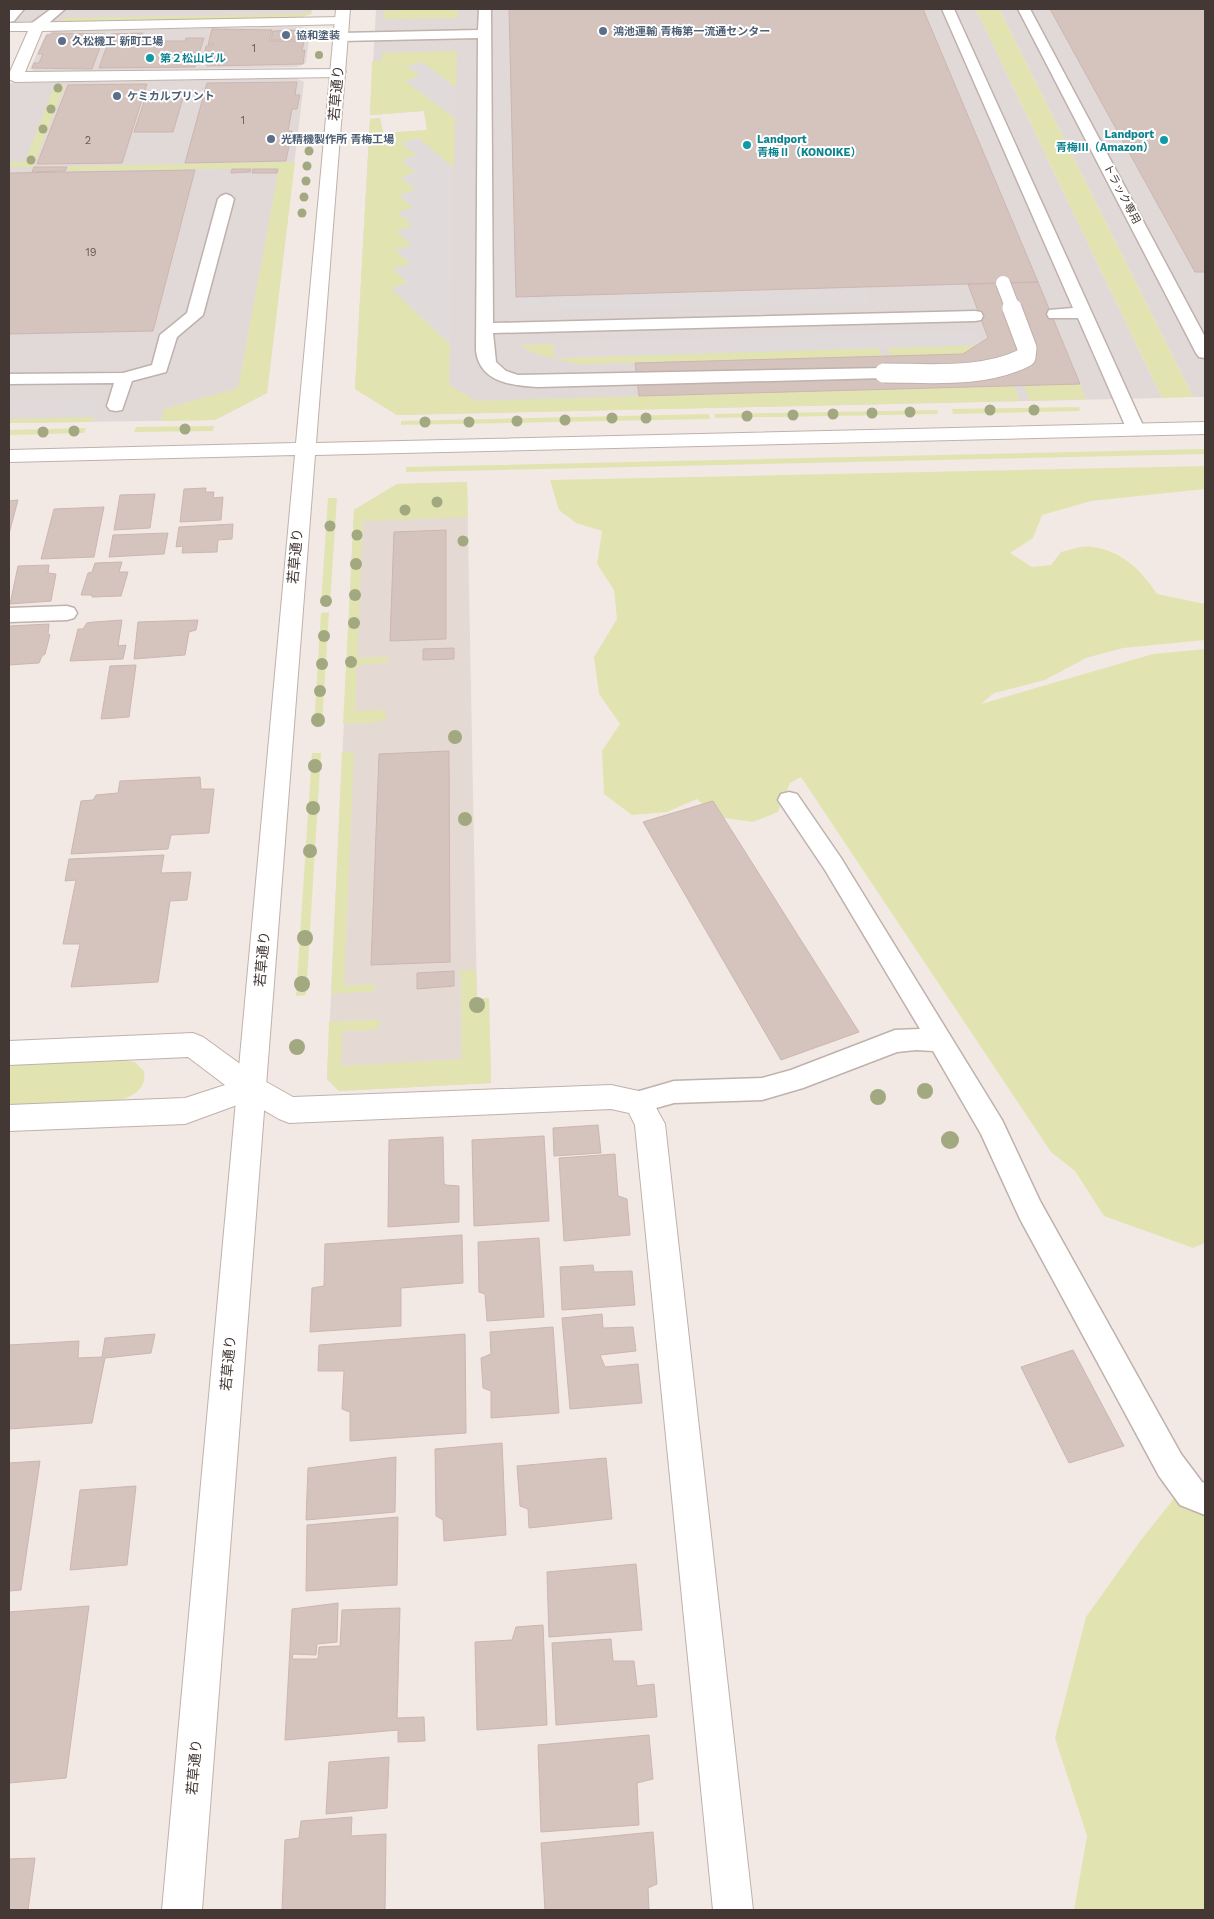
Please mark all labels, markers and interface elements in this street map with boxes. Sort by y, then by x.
marker: 鴻池運輸 青梅第一流通センター [597,25,609,37]
place label: 鴻池運輸 青梅第一流通センター [613,25,770,38]
marker: 協和塗装 [280,29,292,41]
place label: 協和塗装 [296,29,340,42]
marker: 久松機工 新町工場 [56,35,68,47]
place label: 久松機工 新町工場 [72,35,163,48]
house number: 1 [252,42,256,55]
marker: 第２松山ビル [144,52,156,64]
place label: 第２松山ビル [160,52,226,65]
street label: 若草通り [326,64,346,122]
marker: ケミカルプリント [111,90,123,102]
place label: ケミカルプリント [127,90,215,103]
house number: 1 [241,114,245,127]
place label: Landport 青梅Ⅲ（Amazon） [1056,128,1154,154]
marker: 光精機製作所 青梅工場 [265,133,277,145]
place label: 光精機製作所 青梅工場 [281,133,394,146]
place label: Landport 青梅Ⅱ（KONOIKE） [757,133,861,159]
house number: 2 [85,134,91,147]
marker: Landport 青梅Ⅲ（Amazon） [1158,134,1170,146]
marker: Landport 青梅Ⅱ（KONOIKE） [741,139,753,151]
street label: トラック専用 [1101,162,1143,226]
house number: 19 [85,246,97,259]
street label: 若草通り [285,527,305,585]
street label: 若草通り [252,930,272,988]
street label: 若草通り [218,1334,238,1392]
street label: 若草通り [184,1738,204,1796]

